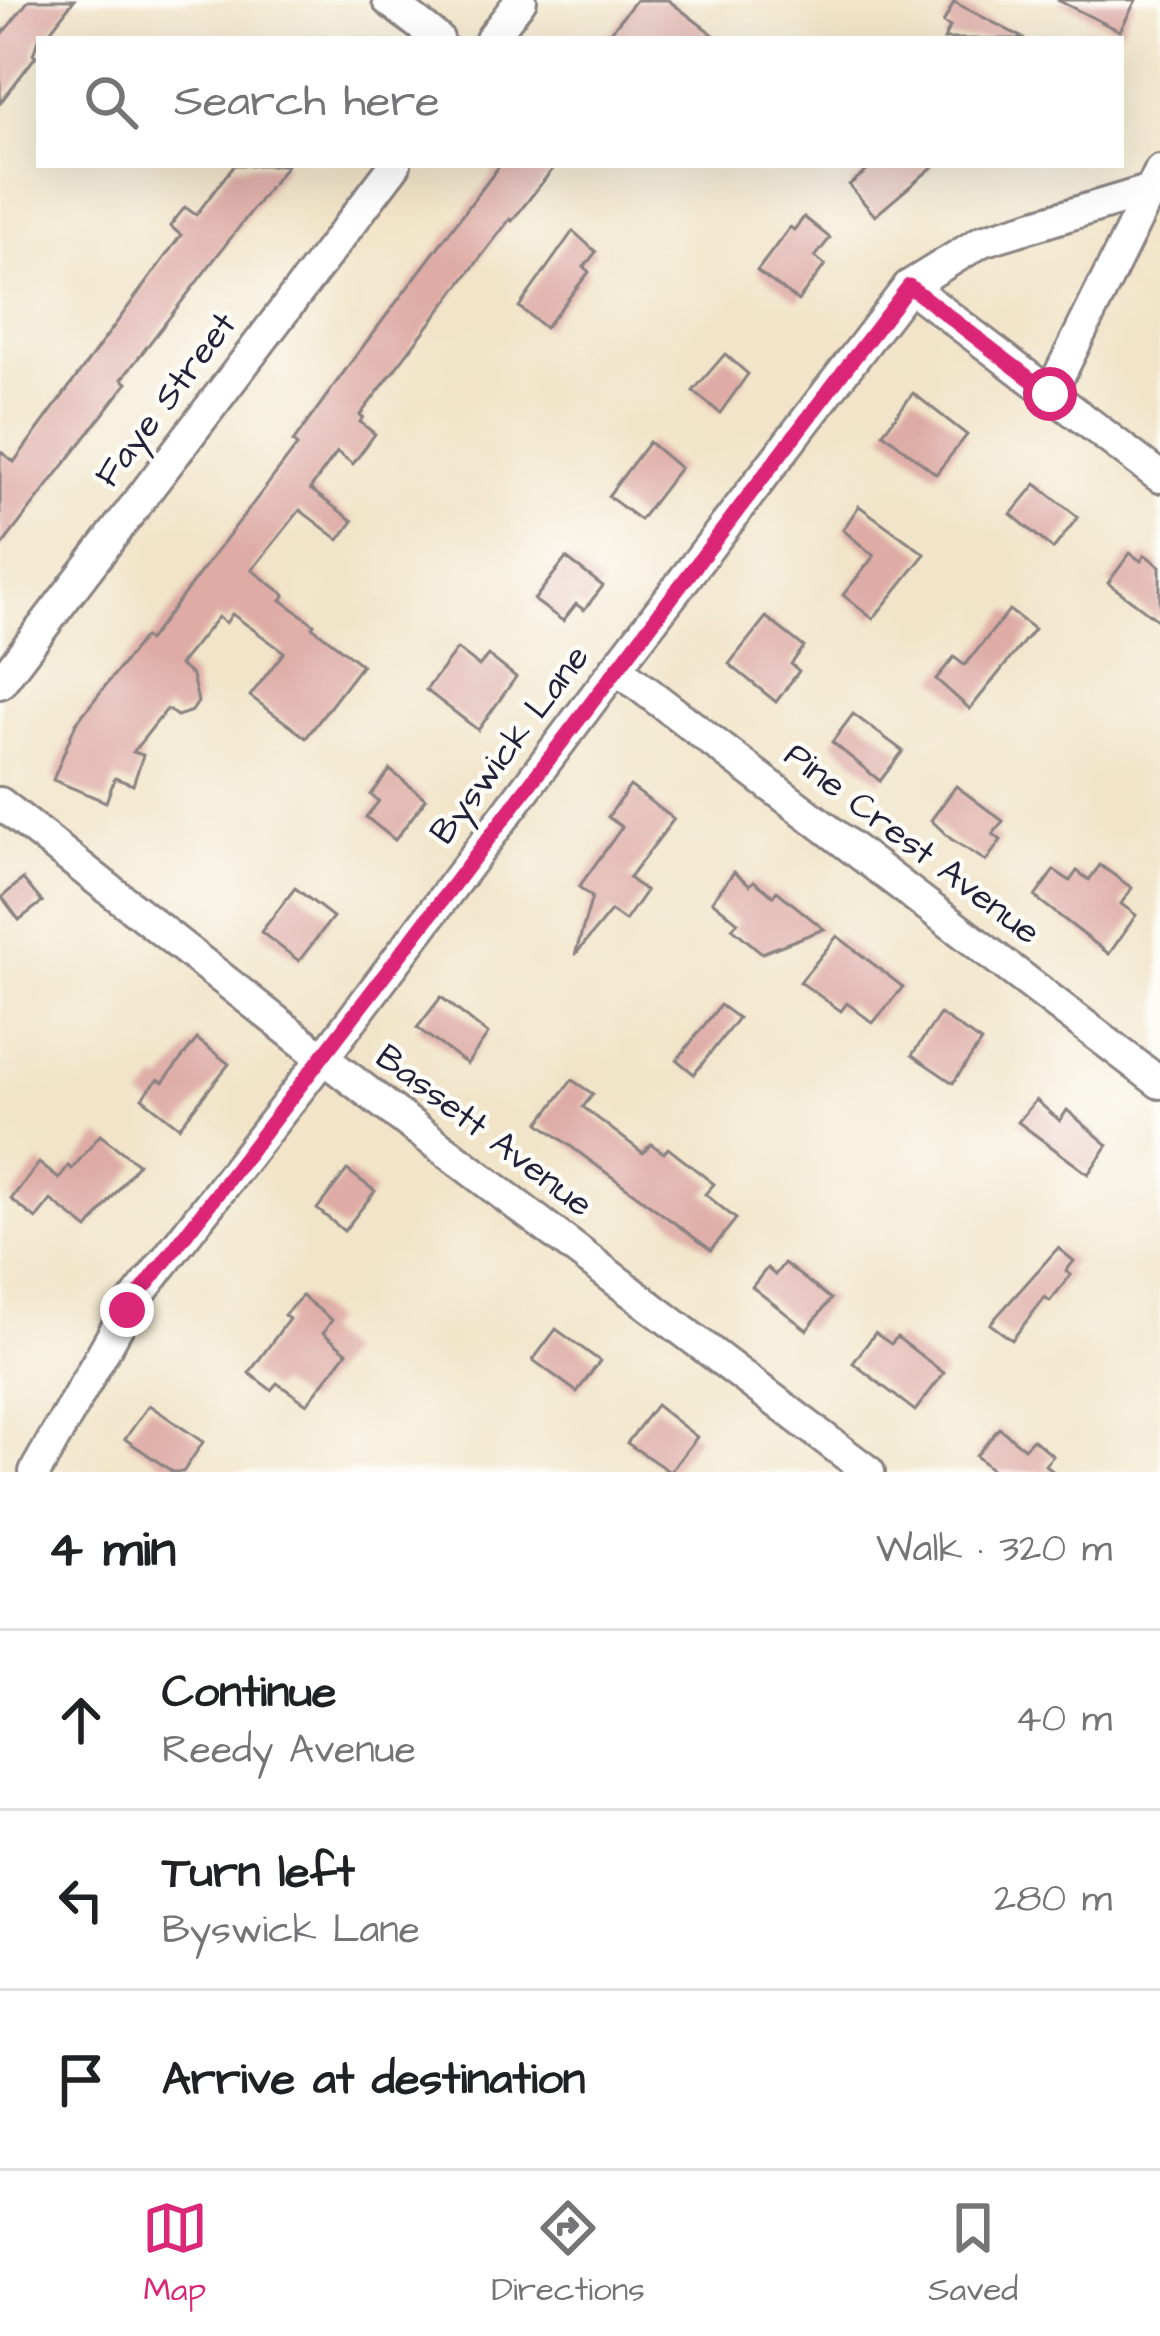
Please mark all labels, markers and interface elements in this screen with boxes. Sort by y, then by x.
search box [36,36,1124,168]
icon: search [78,69,144,135]
text: Search here [174,71,440,133]
street label: Faye Street [83,301,249,498]
route start [1023,367,1077,421]
street label: Byswick Lane [418,635,602,855]
street label: Pine Crest Avenue [773,731,1051,957]
street label: Bassett Avenue [365,1032,603,1230]
route end [100,1283,154,1337]
text: 4 min [48,1515,176,1586]
text: Walk · 320 m [876,1523,1112,1577]
text: Continue [162,1662,336,1724]
icon: ahead [48,1687,114,1753]
text: 40 m [1015,1693,1112,1747]
text: Reedy Avenue [162,1724,416,1778]
text: Turn left [162,1842,355,1904]
icon: left [48,1867,114,1933]
text: 280 m [994,1873,1112,1927]
text: Byswick Lane [162,1904,420,1958]
icon: arrive [48,2047,114,2113]
text: Arrive at destination [162,2049,585,2111]
tab: Map [142,2195,208,2313]
tab: Directions [491,2195,645,2313]
tab: Saved [928,2195,1018,2313]

